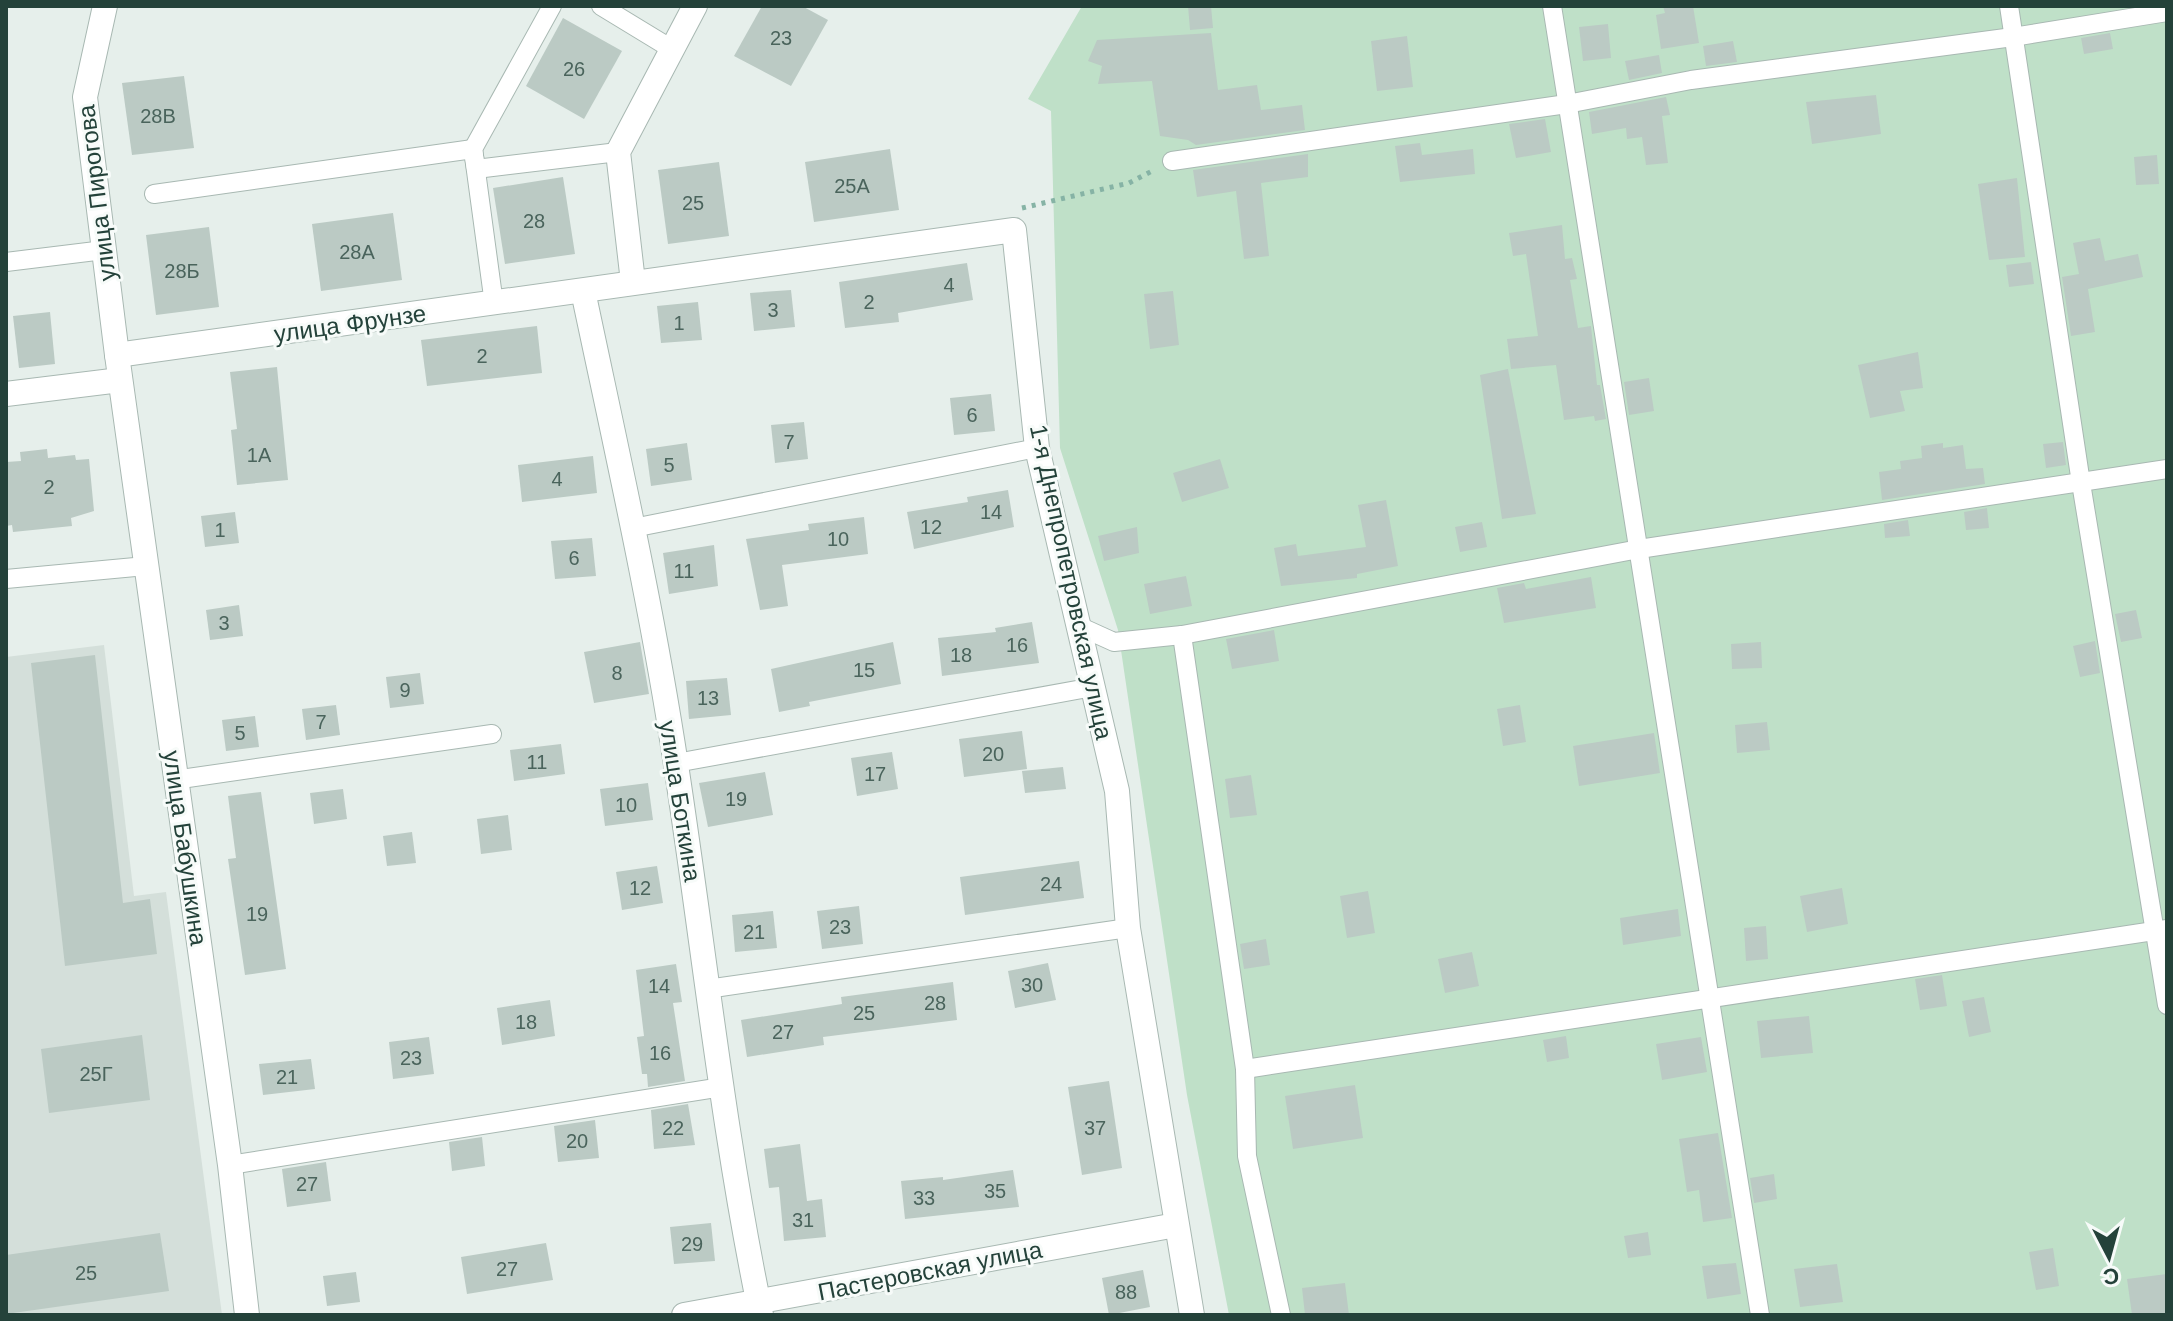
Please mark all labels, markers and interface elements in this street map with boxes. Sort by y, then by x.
house number: 23 [770,27,792,49]
house number: 26 [563,58,585,80]
street label: улица Пирогова [72,103,121,283]
house number: 28В [140,105,176,127]
house number: 25А [834,175,870,197]
house number: 25 [682,192,704,214]
house number: 28 [523,210,545,232]
house number: 28А [339,241,375,263]
house number: 28Б [164,260,200,282]
house number: 4 [943,274,955,296]
house number: 2 [863,291,875,313]
street label: улица Фрунзе [272,299,428,348]
house number: 3 [767,299,779,321]
house number: 1 [673,312,685,334]
house number: 2 [476,345,488,367]
house number: 6 [966,404,978,426]
street label: 1-я Днепропетровская улица [1025,422,1118,742]
house number: 7 [783,431,795,453]
house number: 1А [247,444,272,466]
house number: 5 [663,454,675,476]
house number: 4 [551,468,563,490]
house number: 2 [43,476,55,498]
house number: 14 [980,501,1002,523]
house number: 12 [920,516,942,538]
house number: 1 [214,519,226,541]
house number: 10 [827,528,849,550]
house number: 6 [568,547,580,569]
house number: 11 [674,560,694,582]
house number: 3 [218,612,230,634]
house number: 16 [1006,634,1028,656]
house number: 18 [950,644,972,666]
house number: 15 [853,659,875,681]
house number: 8 [611,662,623,684]
house number: 9 [399,679,411,701]
house number: 13 [697,687,719,709]
house number: 7 [315,711,327,733]
street label: улица Боткина [654,718,707,884]
house number: 5 [234,722,246,744]
house number: 20 [982,743,1004,765]
street label: улица Бабушкина [158,749,213,948]
house number: 11 [527,751,547,773]
house number: 17 [864,763,886,785]
house number: 19 [725,788,747,810]
house number: 10 [615,794,637,816]
house number: 24 [1040,873,1062,895]
house number: 12 [629,877,651,899]
house number: 19 [246,903,268,925]
house number: 23 [829,916,851,938]
house number: 21 [743,921,765,943]
house number: 30 [1021,974,1043,996]
house number: 14 [648,975,670,997]
house number: 28 [924,992,946,1014]
house number: 25 [853,1002,875,1024]
house number: 18 [515,1011,537,1033]
house number: 27 [772,1021,794,1043]
house number: 16 [649,1042,671,1064]
house number: 23 [400,1047,422,1069]
house number: 25Г [79,1063,113,1085]
house number: 21 [276,1066,298,1088]
house number: 22 [662,1117,684,1139]
house number: 37 [1084,1117,1106,1139]
house number: 20 [566,1130,588,1152]
house number: 27 [296,1173,318,1195]
house number: 35 [984,1180,1006,1202]
house number: 33 [913,1187,935,1209]
house number: 31 [792,1209,814,1231]
north arrow [2069,1217,2149,1297]
house number: 29 [681,1233,703,1255]
street label: Пастеровская улица [815,1235,1045,1305]
house number: 27 [496,1258,518,1280]
house number: 25 [75,1262,97,1284]
text: С [2102,1263,2120,1290]
house number: 88 [1115,1281,1137,1303]

